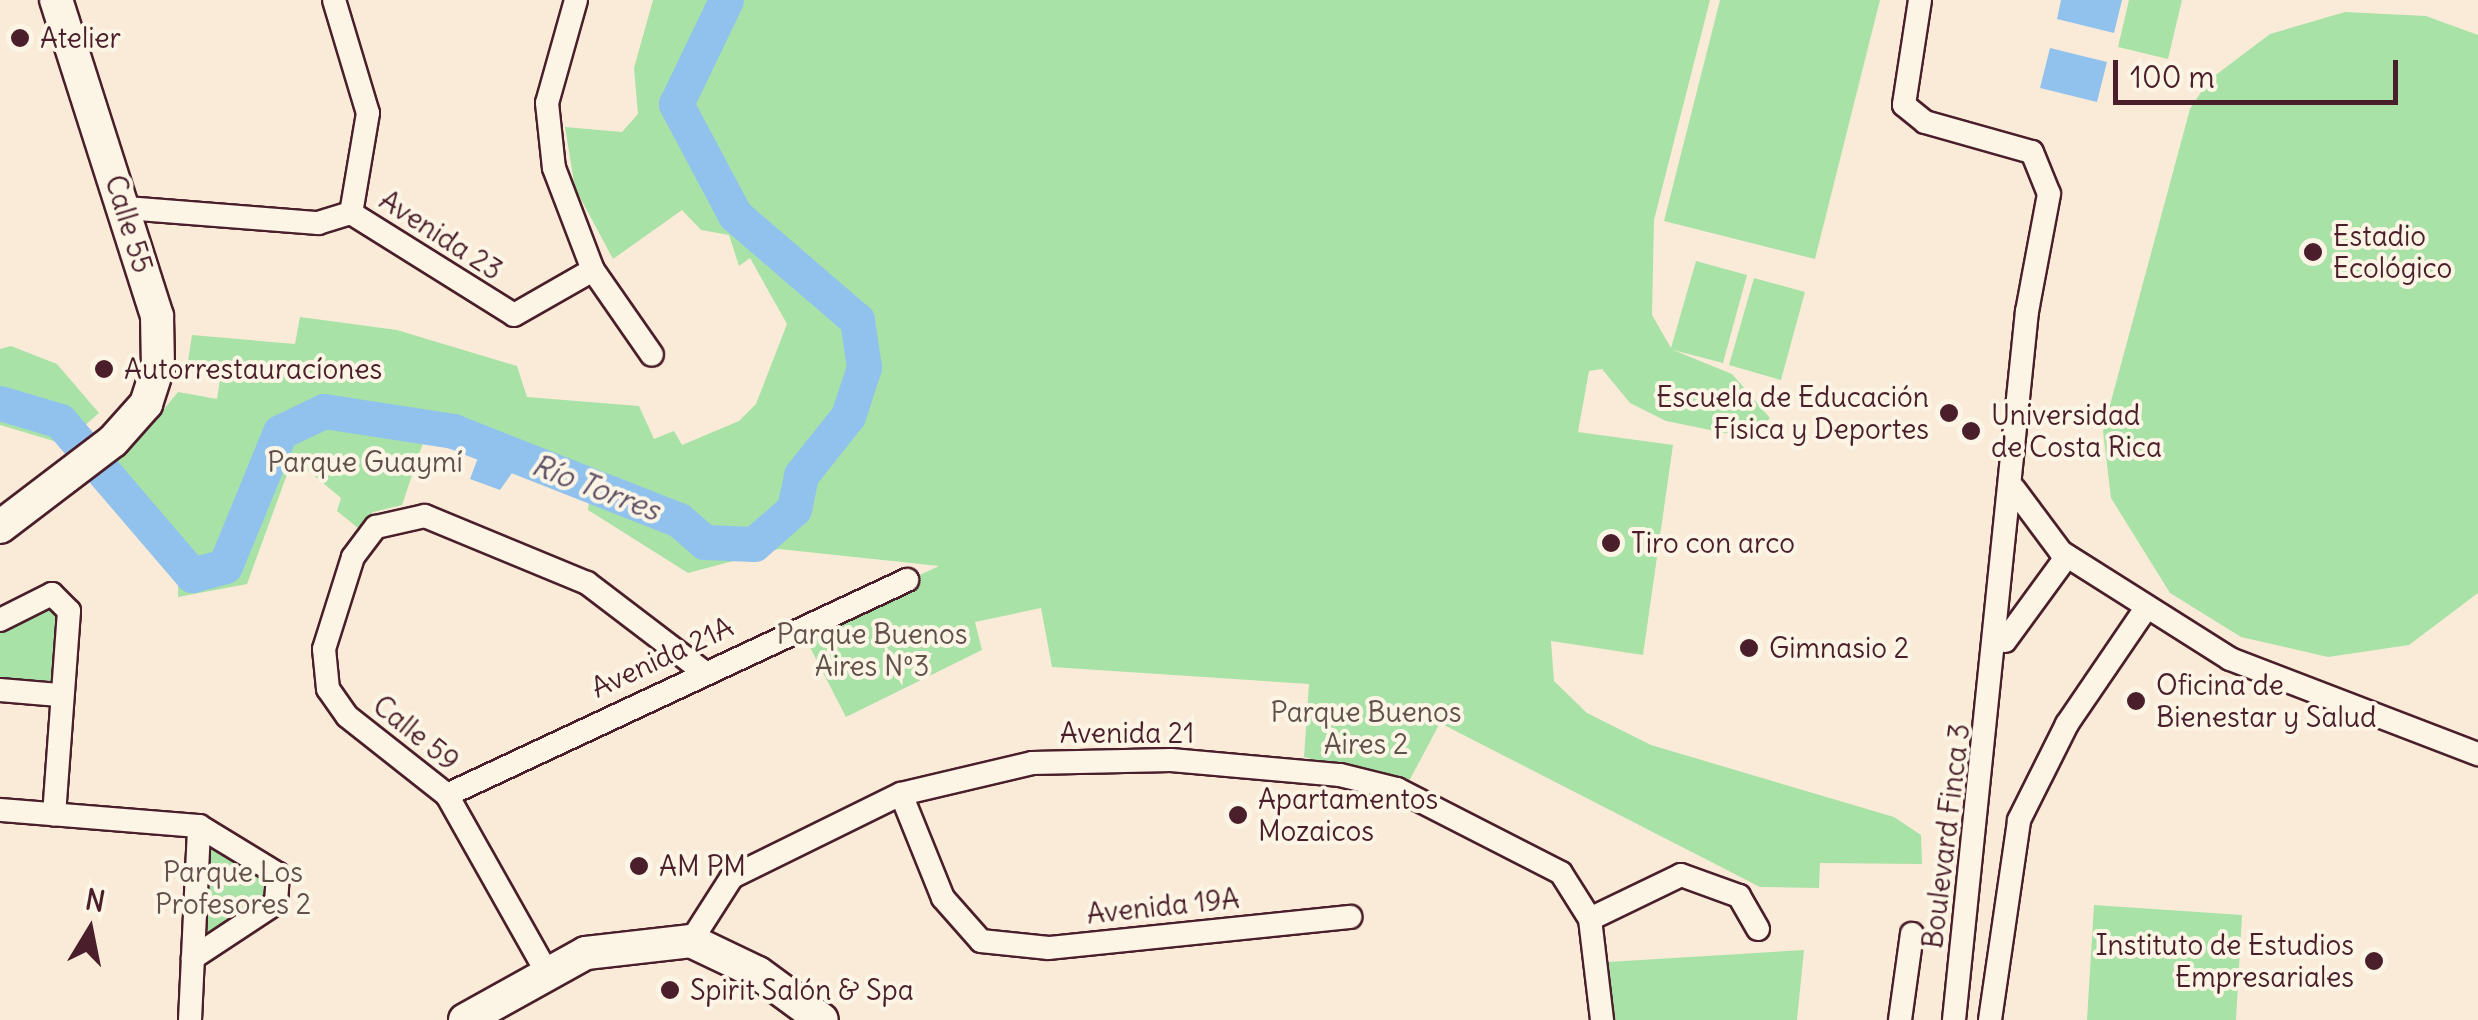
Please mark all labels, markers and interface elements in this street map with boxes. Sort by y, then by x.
place label: Atelier [40,21,121,55]
marker: Atelier [9,27,31,49]
scale bar [2118,40,2403,102]
text: 100 m [2130,58,2215,96]
street label: Calle 55 [98,171,160,277]
street label: Avenida 23 [373,183,509,287]
place label: Estadio Ecológico [2333,219,2452,285]
marker: Estadio Ecológico [2302,241,2324,263]
place label: Autorrestauracíones [124,352,382,386]
marker: Autorrestauracíones [93,358,115,380]
place label: Escuela de Educación Física y Deportes [1656,380,1929,446]
place label: Universidad de Costa Rica [1991,398,2162,464]
marker: Escuela de Educación Física y Deportes [1938,402,1960,424]
marker: Universidad de Costa Rica [1960,420,1982,442]
park label: Parque Guaymí [267,445,463,479]
water label: Río Torres [527,446,665,528]
place label: Tiro con arco [1631,526,1795,560]
marker: Tiro con arco [1600,532,1622,554]
street label: Avenida 21A [586,610,738,704]
park label: Parque Buenos Aires Nº3 [776,617,968,683]
place label: Gimnasio 2 [1769,631,1909,665]
marker: Gimnasio 2 [1738,637,1760,659]
place label: Oficina de Bienestar y Salud [2156,668,2376,734]
street label: Calle 59 [366,688,466,778]
marker: Oficina de Bienestar y Salud [2125,690,2147,712]
park label: Parque Buenos Aires 2 [1270,695,1462,761]
street label: Avenida 21 [1060,716,1194,750]
street label: Boulevard Finca 3 [1916,722,1976,950]
place label: Apartamentos Mozaicos [1258,782,1438,848]
marker: Apartamentos Mozaicos [1227,804,1249,826]
place label: AM PM [659,849,746,883]
park label: Parque Los Profesores 2 [155,855,311,921]
marker: AM PM [628,855,650,877]
north arrow [40,880,140,980]
text: N [83,881,108,920]
street label: Avenida 19A [1085,881,1241,931]
place label: Instituto de Estudios Empresariales [2096,928,2354,994]
marker: Instituto de Estudios Empresariales [2363,950,2385,972]
place label: Spirit Salón & Spa [690,973,914,1007]
marker: Spirit Salón & Spa [659,979,681,1001]

